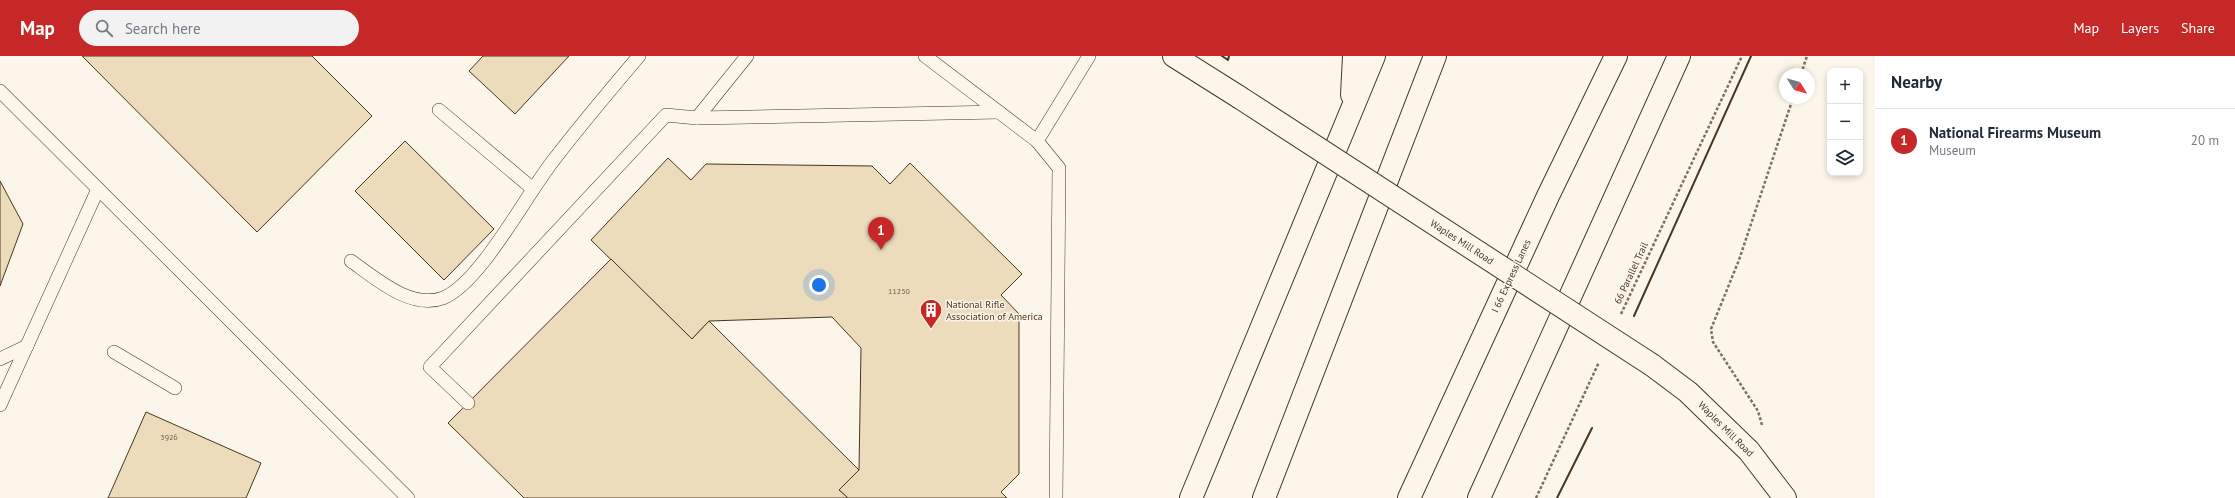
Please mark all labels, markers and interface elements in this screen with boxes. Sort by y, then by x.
search box [79,10,359,46]
text: Map [20,16,55,40]
icon: search [93,17,115,39]
text: Search here [125,19,201,38]
text: Map [2073,19,2099,37]
text: Layers [2121,19,2159,37]
text: Share [2181,19,2215,37]
north arrow [1779,68,1815,104]
map controls [1827,68,1863,176]
button: + [1827,68,1863,104]
text: Nearby [1891,71,1942,93]
button: − [1827,104,1863,140]
text: National Firearms Museum [1929,123,2101,142]
text: 1 [1900,132,1908,149]
text: 20 m [2191,132,2219,149]
button: layers [1827,140,1863,176]
text: Museum [1929,142,1976,159]
pin: 1 [868,217,894,250]
street label: Waples Mill Road [1428,217,1496,267]
street label: I 66 Express Lanes [1488,237,1534,315]
street label: 66 Parallel Trail [1611,240,1651,306]
your location [809,275,829,295]
house number: 11250 [888,286,911,296]
building icon: National Rifle Association of America [918,297,944,330]
place label: National Rifle Association of America [946,298,1043,323]
street label: Waples Mill Road [1695,398,1757,460]
house number: 3926 [160,432,178,442]

